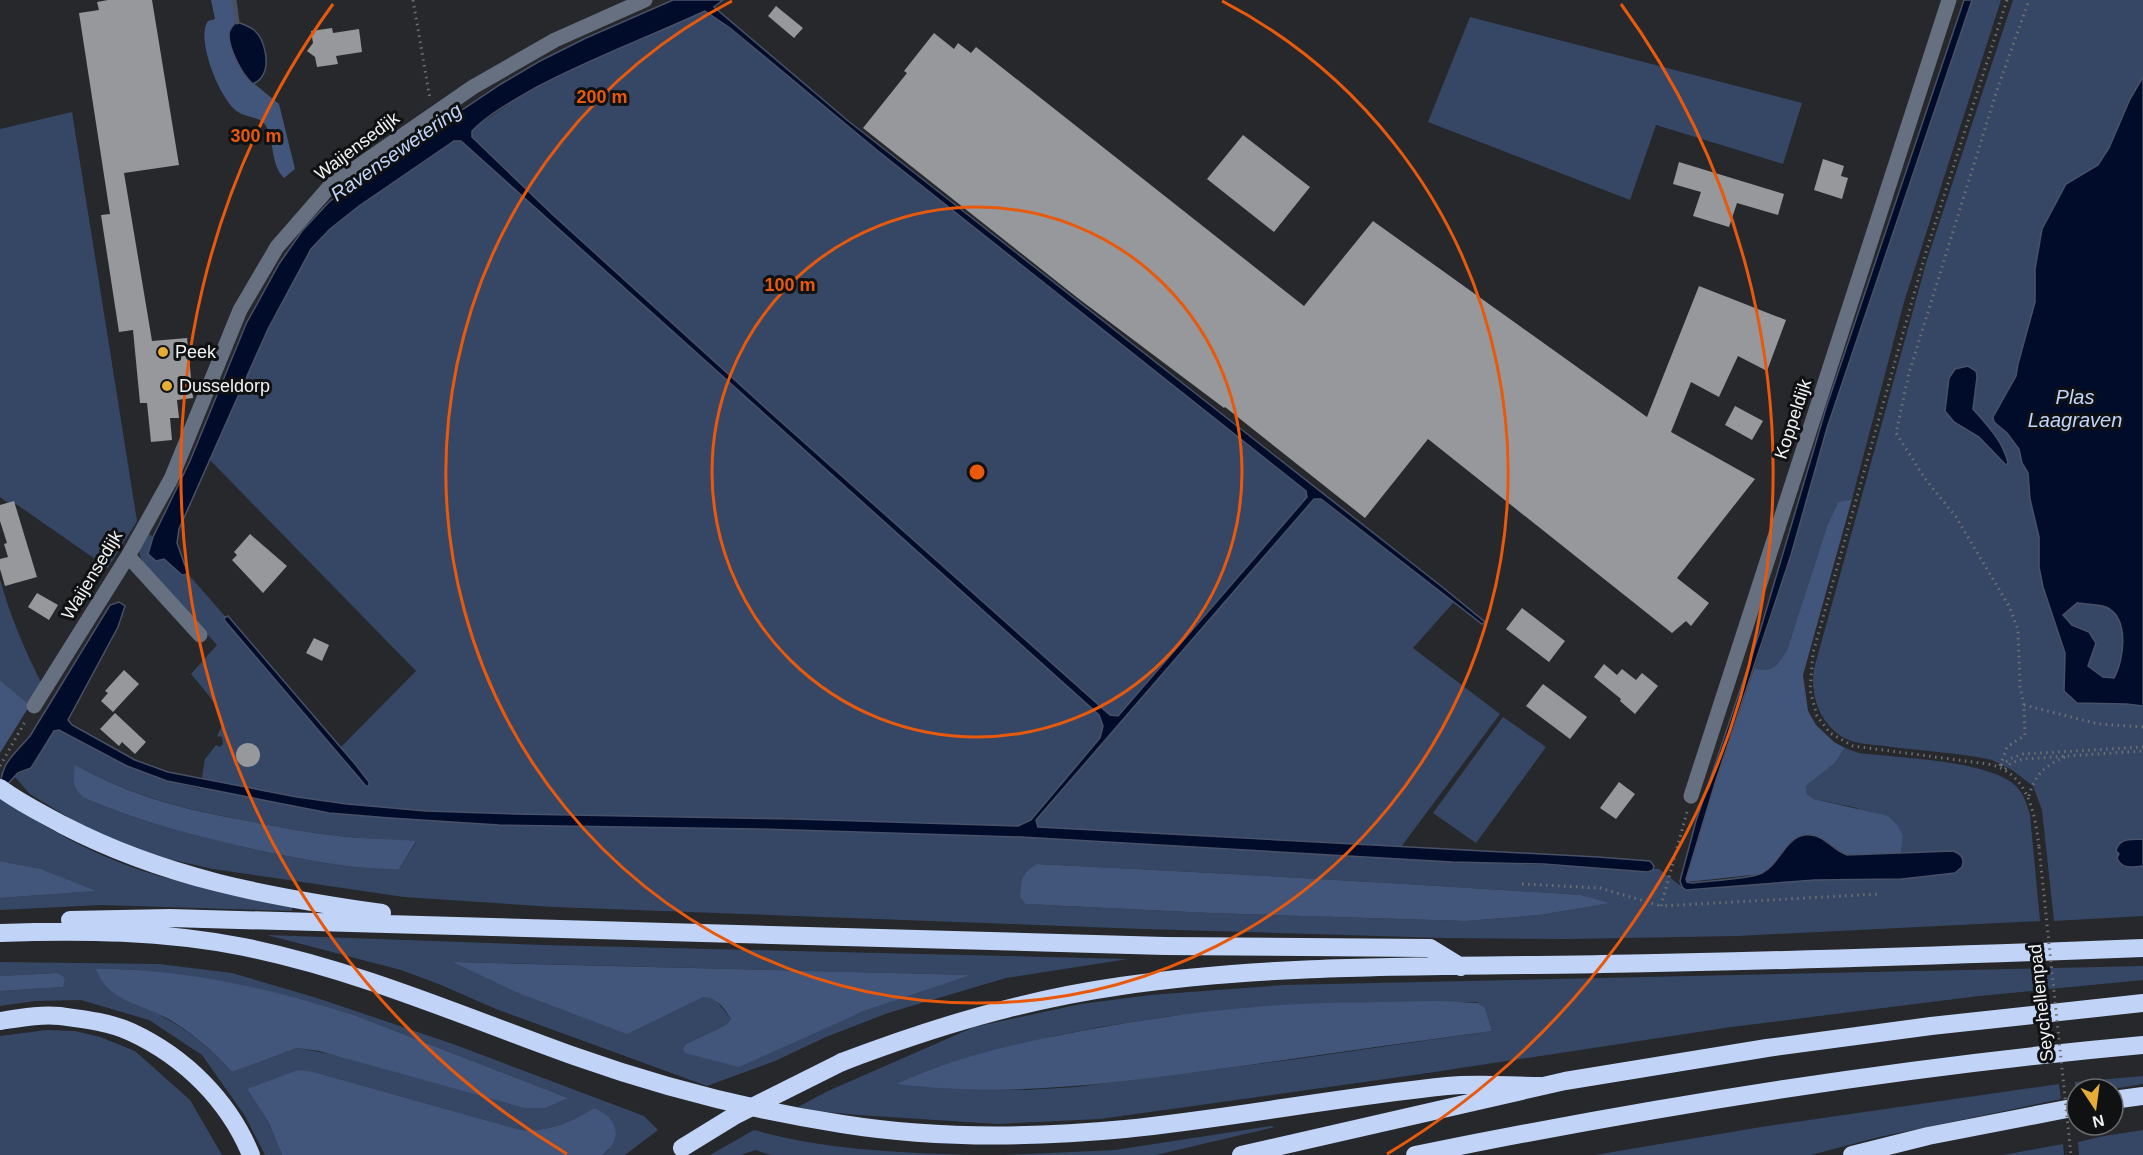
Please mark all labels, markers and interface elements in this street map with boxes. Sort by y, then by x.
text: 200 m [576,87,628,107]
water label: Ravensewetering [326,99,466,205]
street label: Waijensedijk [311,107,404,184]
text: 300 m [230,126,282,146]
text: 100 m [764,275,816,295]
place label: Peek [175,342,217,362]
marker: Peek [156,345,170,359]
street label: Koppeldijk [1771,375,1816,462]
place label: Dusseldorp [179,376,270,396]
marker: Dusseldorp [160,379,174,393]
water label: Plas Laagraven [2028,386,2122,431]
centre of rings [967,462,987,482]
street label: Waijensedijk [58,526,127,623]
street label: Seychellenpad [2025,943,2057,1063]
north arrow [2065,1077,2125,1137]
text: N [2091,1112,2106,1131]

